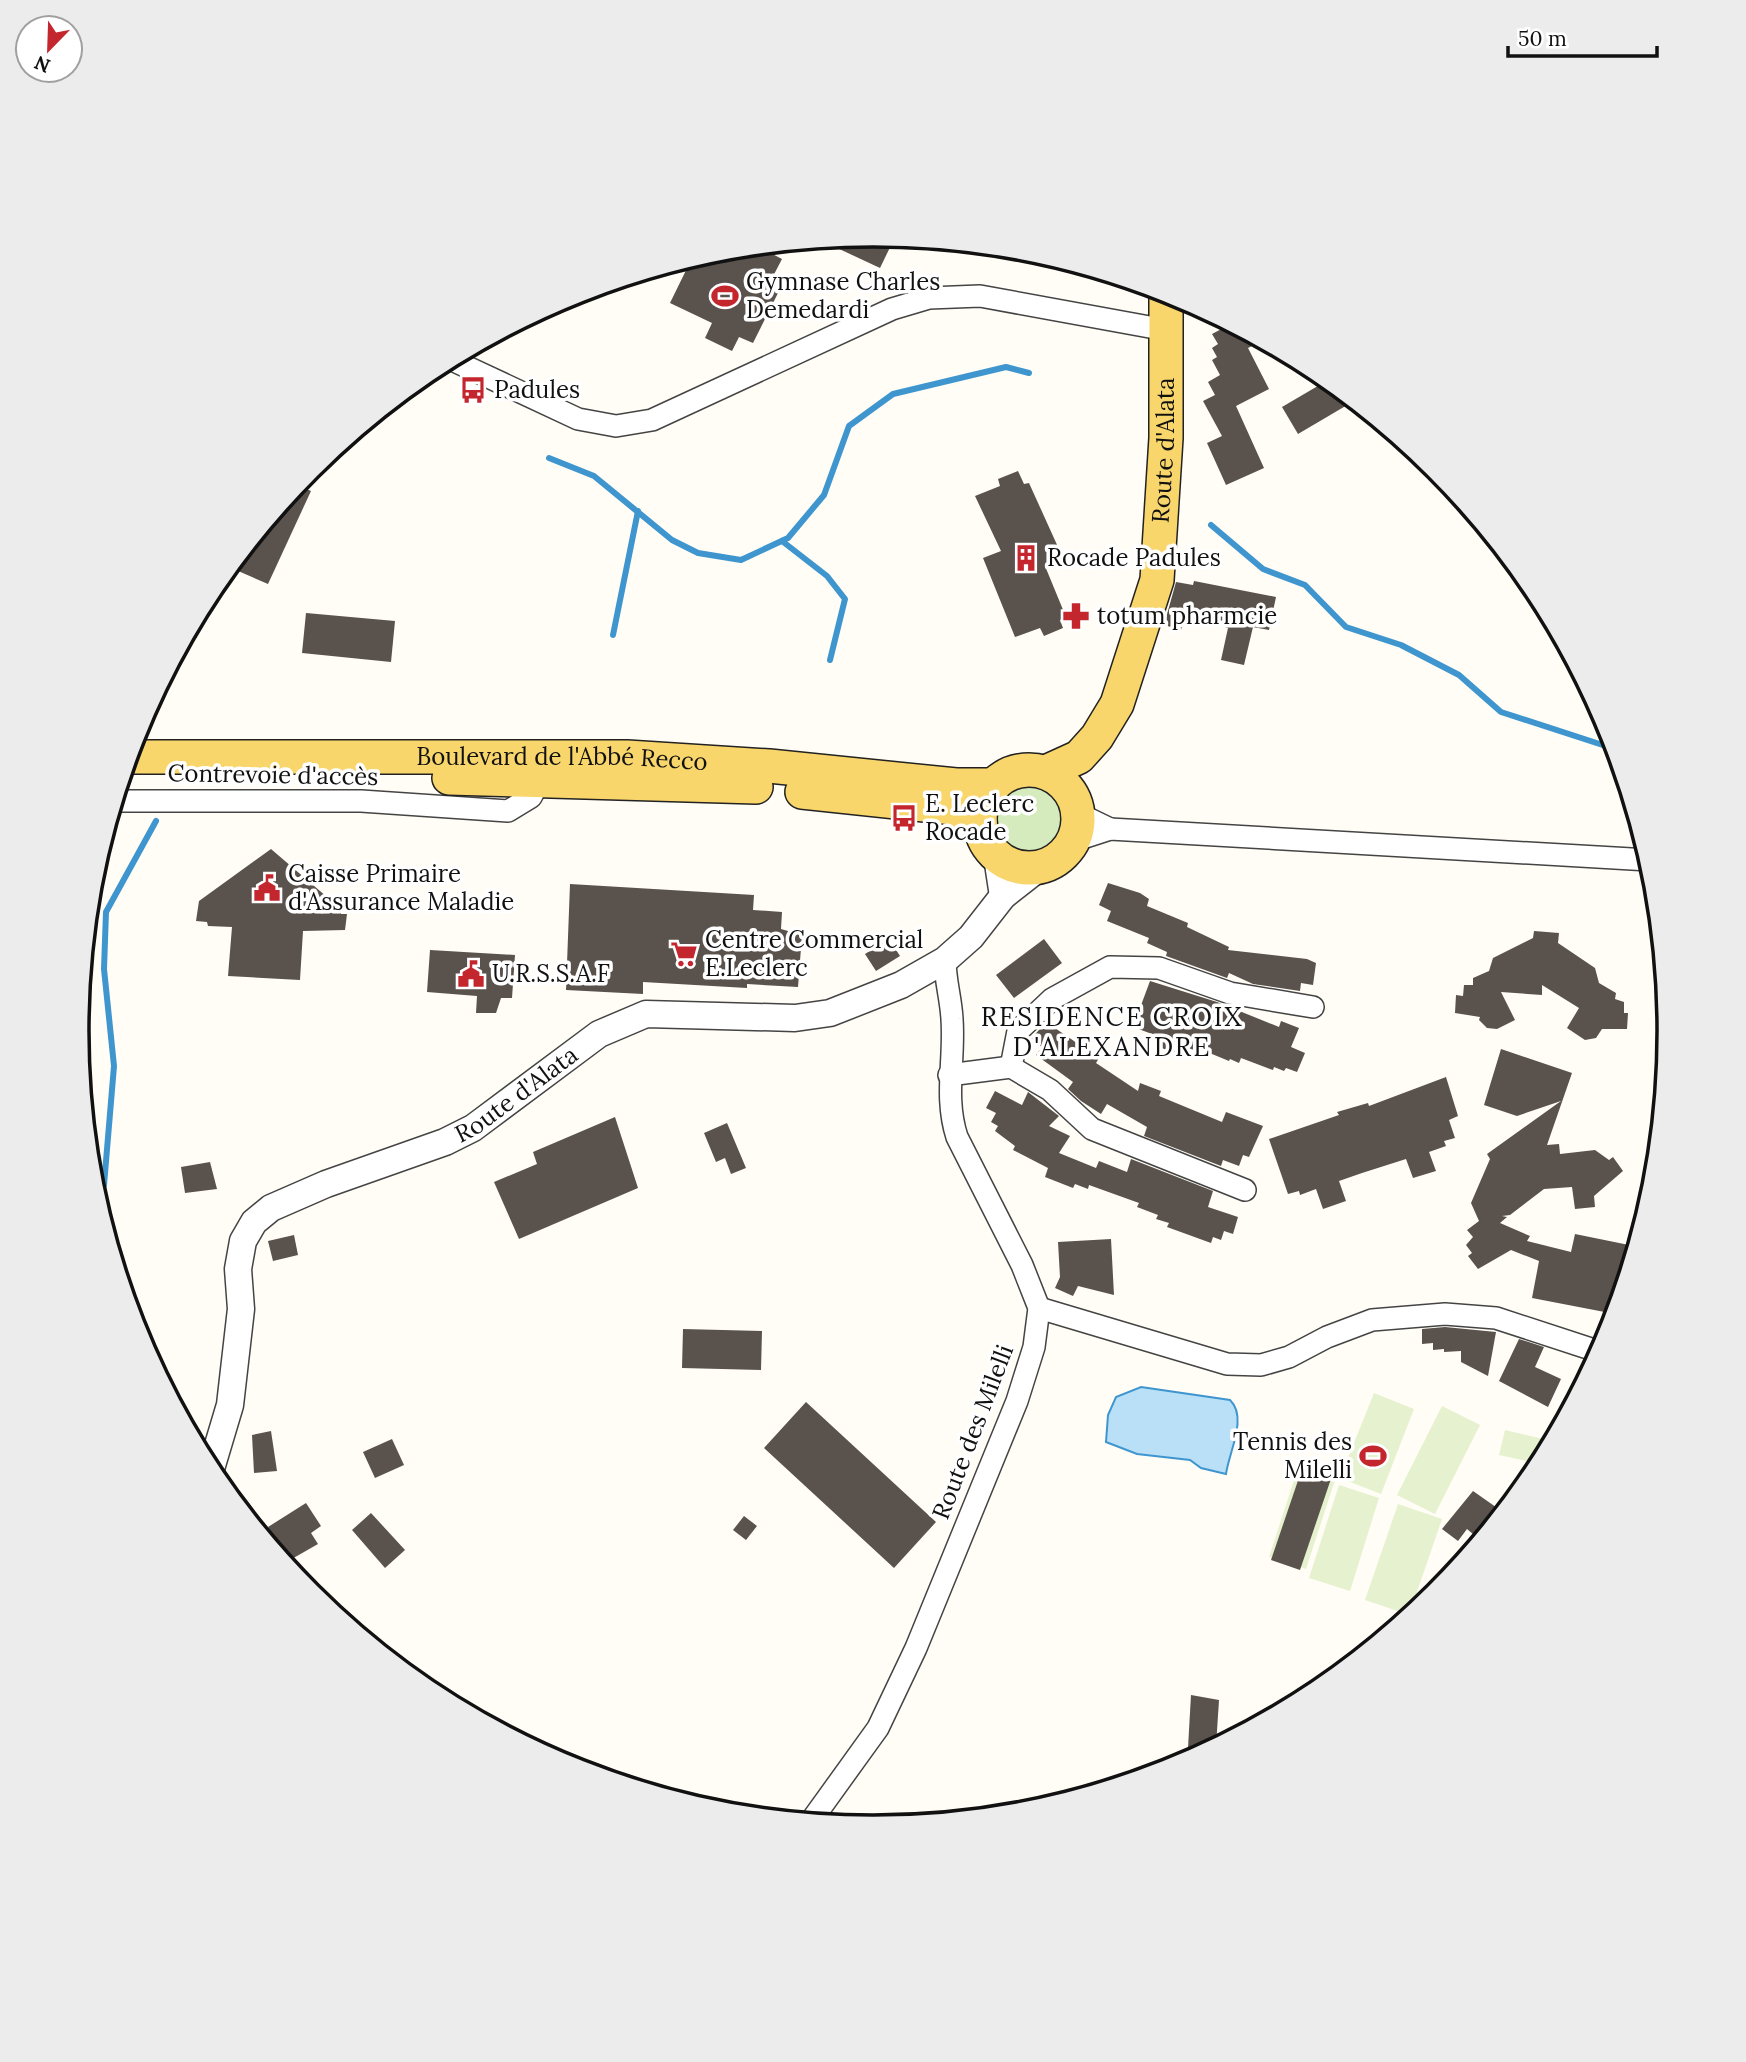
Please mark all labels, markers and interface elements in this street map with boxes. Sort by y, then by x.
north arrow [14,14,84,84]
scale bar [1508,14,1657,58]
text: 50 m [1518,25,1567,52]
text: N [31,51,54,79]
place label: Gymnase Charles Demedardi [746,266,940,325]
sports icon: Gymnase Charles Demedardi [710,281,740,311]
place label: Padules [494,374,580,405]
bus stop icon: Padules [458,375,488,405]
street label: Route d'Alata [1145,378,1181,524]
place label: Rocade Padules [1047,542,1221,573]
building icon: Rocade Padules [1011,543,1041,573]
place label: totum pharmcie [1097,600,1277,631]
pharmacy icon: totum pharmcie [1061,601,1091,631]
street label: Boulevard de l'Abbé Recco [416,741,709,777]
street label: Contrevoie d'accès [167,757,379,792]
place label: E. Leclerc Rocade [925,788,1034,847]
bus stop icon: E. Leclerc Rocade [889,803,919,833]
place label: Caisse Primaire d'Assurance Maladie [288,858,514,917]
public building icon: Caisse Primaire d'Assurance Maladie [252,873,282,903]
place label: Centre Commercial E.Leclerc [705,924,923,983]
supermarket icon: Centre Commercial E.Leclerc [669,939,699,969]
place label: U.R.S.S.A.F [492,958,610,989]
public building icon: U.R.S.S.A.F [456,959,486,989]
district label: RESIDENCE CROIX D'ALEXANDRE [981,1000,1243,1063]
street label: Route d'Alata [449,1039,584,1150]
street label: Route des Milelli [925,1340,1020,1524]
place label: Tennis des Milelli [1233,1426,1352,1485]
sports icon: Tennis des Milelli [1358,1441,1388,1471]

